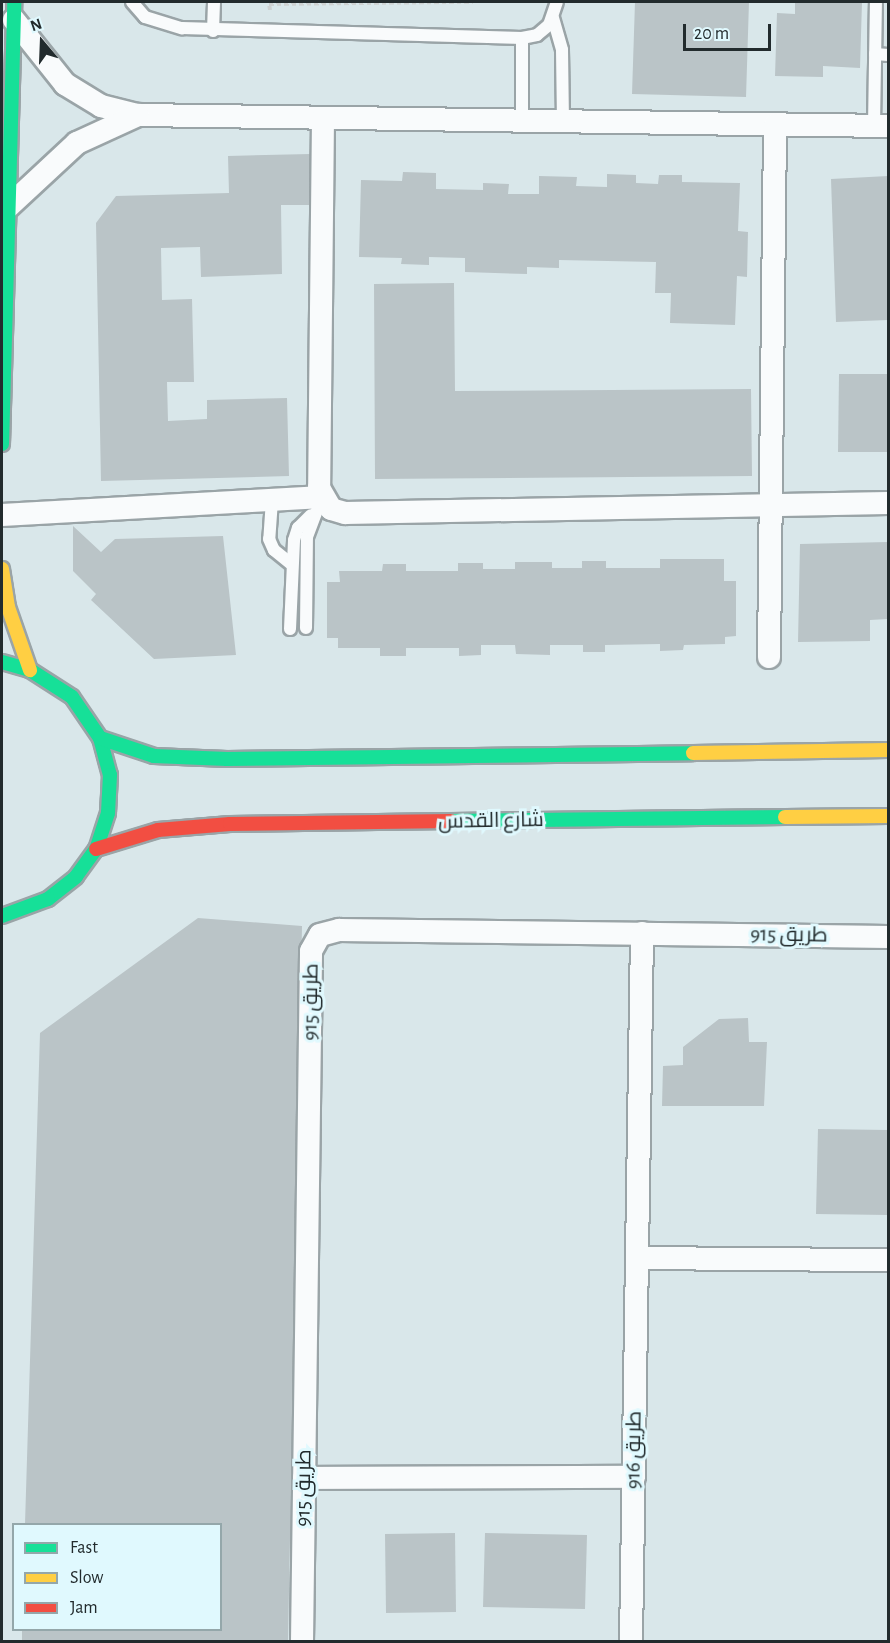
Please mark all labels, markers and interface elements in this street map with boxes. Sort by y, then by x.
north arrow [12,12,72,72]
scale bar [686,12,774,50]
text: N [28,16,44,34]
text: 20 m [694,25,729,43]
street label: شارع القدس [438,807,544,835]
street label: طريق 915 [750,922,828,948]
street label: طريق 915 [298,963,324,1041]
street label: طريق 916 [621,1411,647,1489]
street label: طريق 915 [291,1449,317,1527]
legend [12,1523,222,1631]
text: Fast [70,1539,98,1557]
text: Slow [70,1569,103,1587]
text: Jam [70,1599,98,1617]

